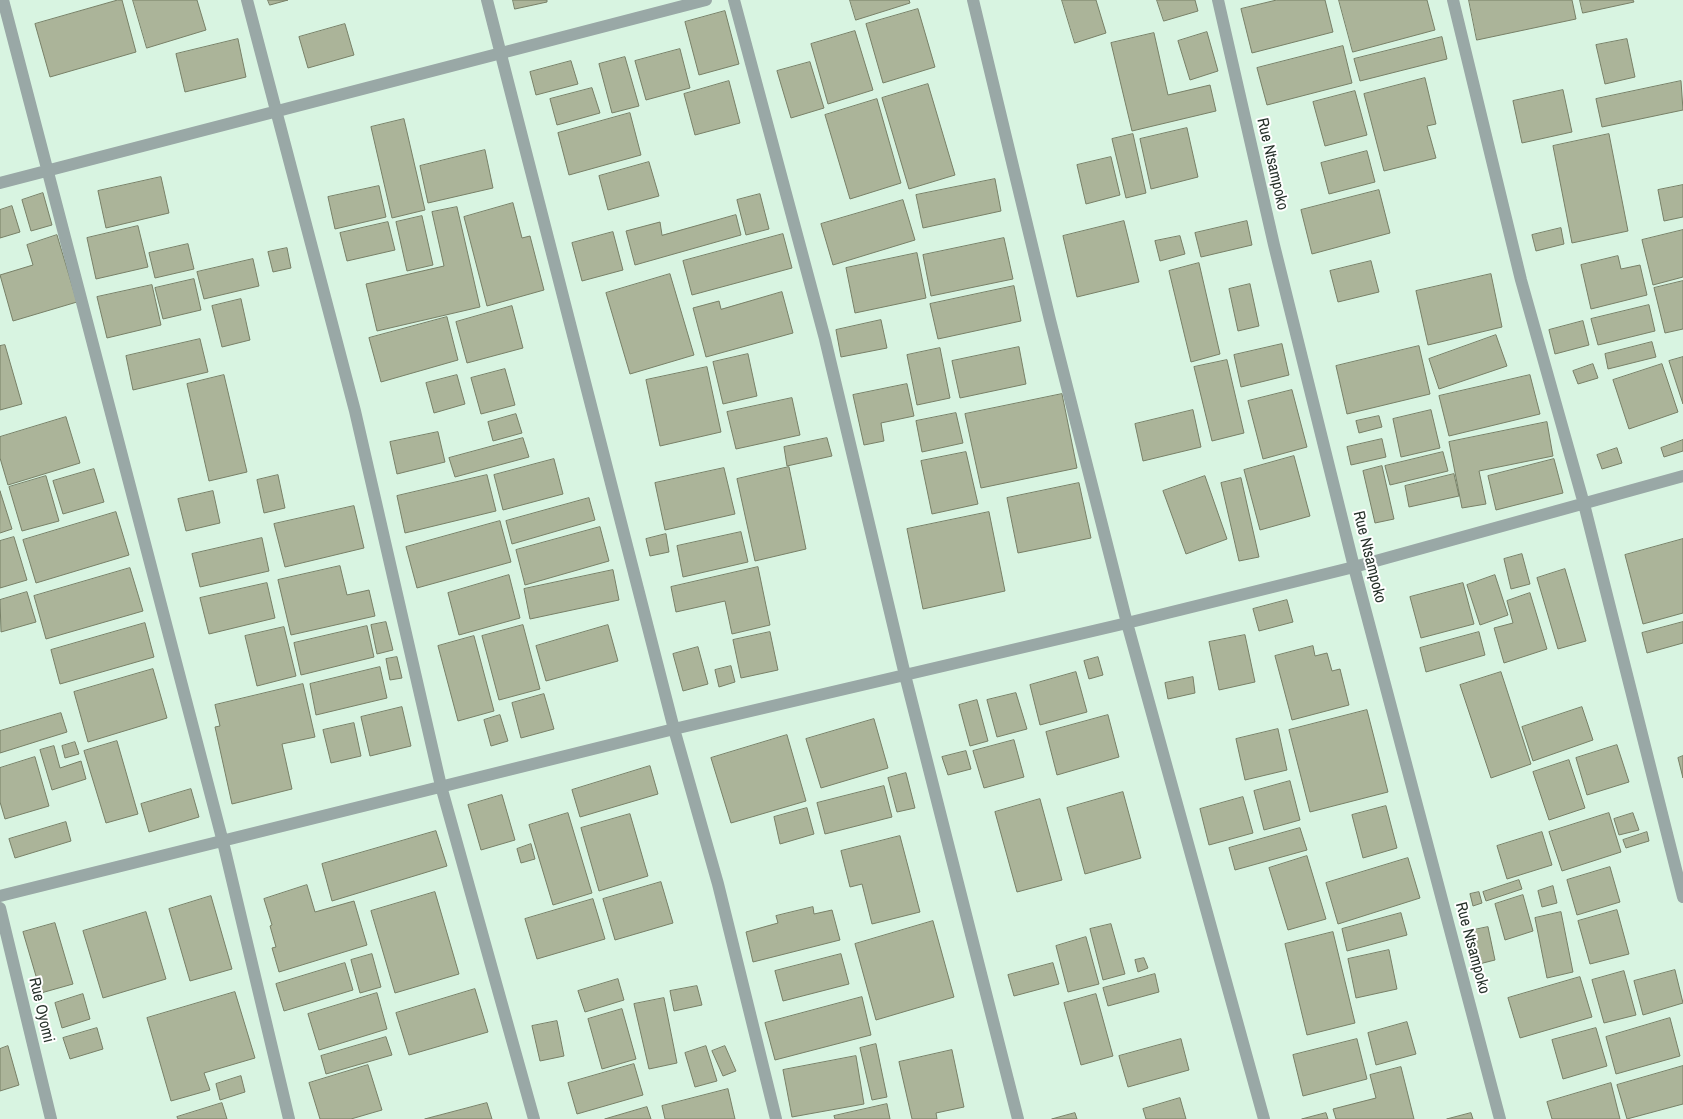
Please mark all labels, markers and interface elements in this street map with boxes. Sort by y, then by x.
street label: Rue Ntsampoko [1252,116,1292,212]
street label: Rue Ntsampoko [1348,509,1390,605]
street label: Rue Ntsampoko [1451,900,1493,996]
street label: Rue Oyomi [24,976,58,1044]

